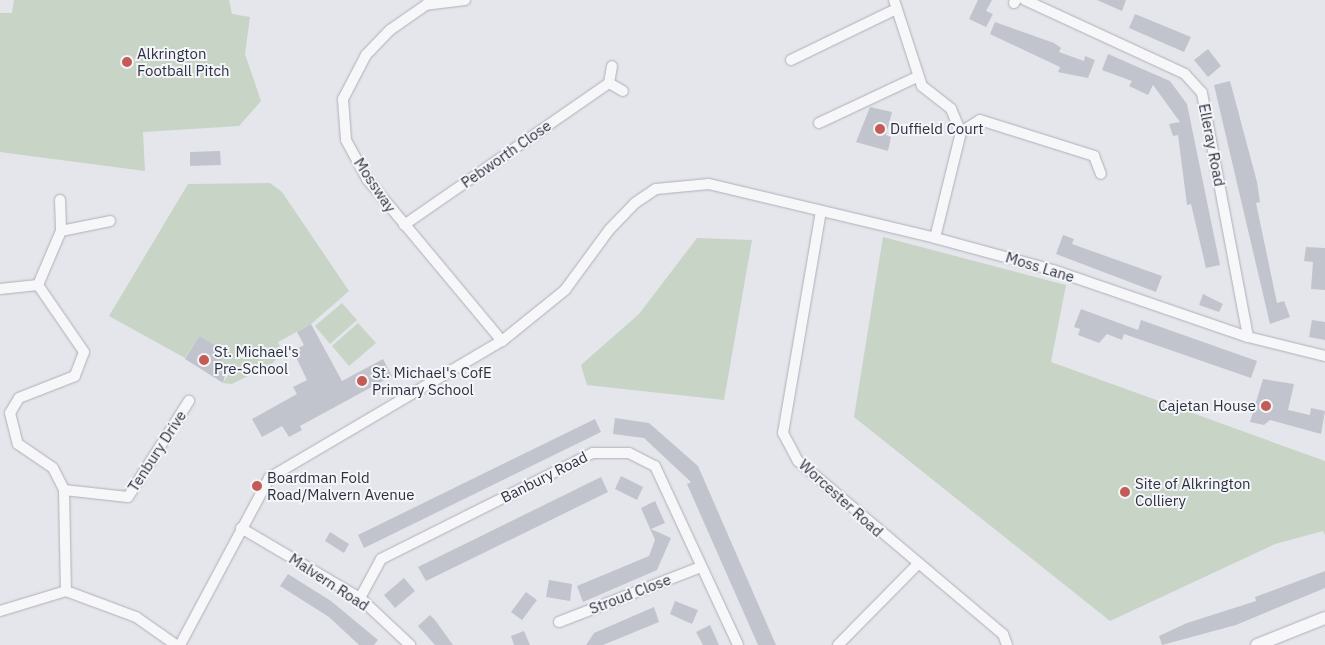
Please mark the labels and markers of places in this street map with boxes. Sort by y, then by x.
place label: Alkrington Football Pitch [137,44,230,79]
marker: Alkrington Football Pitch [121,56,133,68]
place label: Duffield Court [890,120,984,138]
marker: Duffield Court [874,123,886,135]
place label: St. Michael's Pre-School [214,342,299,377]
marker: St. Michael's Pre-School [198,354,210,366]
place label: St. Michael's CofE Primary School [372,363,492,398]
marker: St. Michael's CofE Primary School [356,375,368,387]
place label: Cajetan House [1158,397,1256,415]
marker: Cajetan House [1260,400,1272,412]
place label: Boardman Fold Road/Malvern Avenue [267,468,414,503]
place label: Site of Alkrington Colliery [1135,474,1251,509]
marker: Boardman Fold Road/Malvern Avenue [251,480,263,492]
marker: Site of Alkrington Colliery [1119,486,1131,498]

